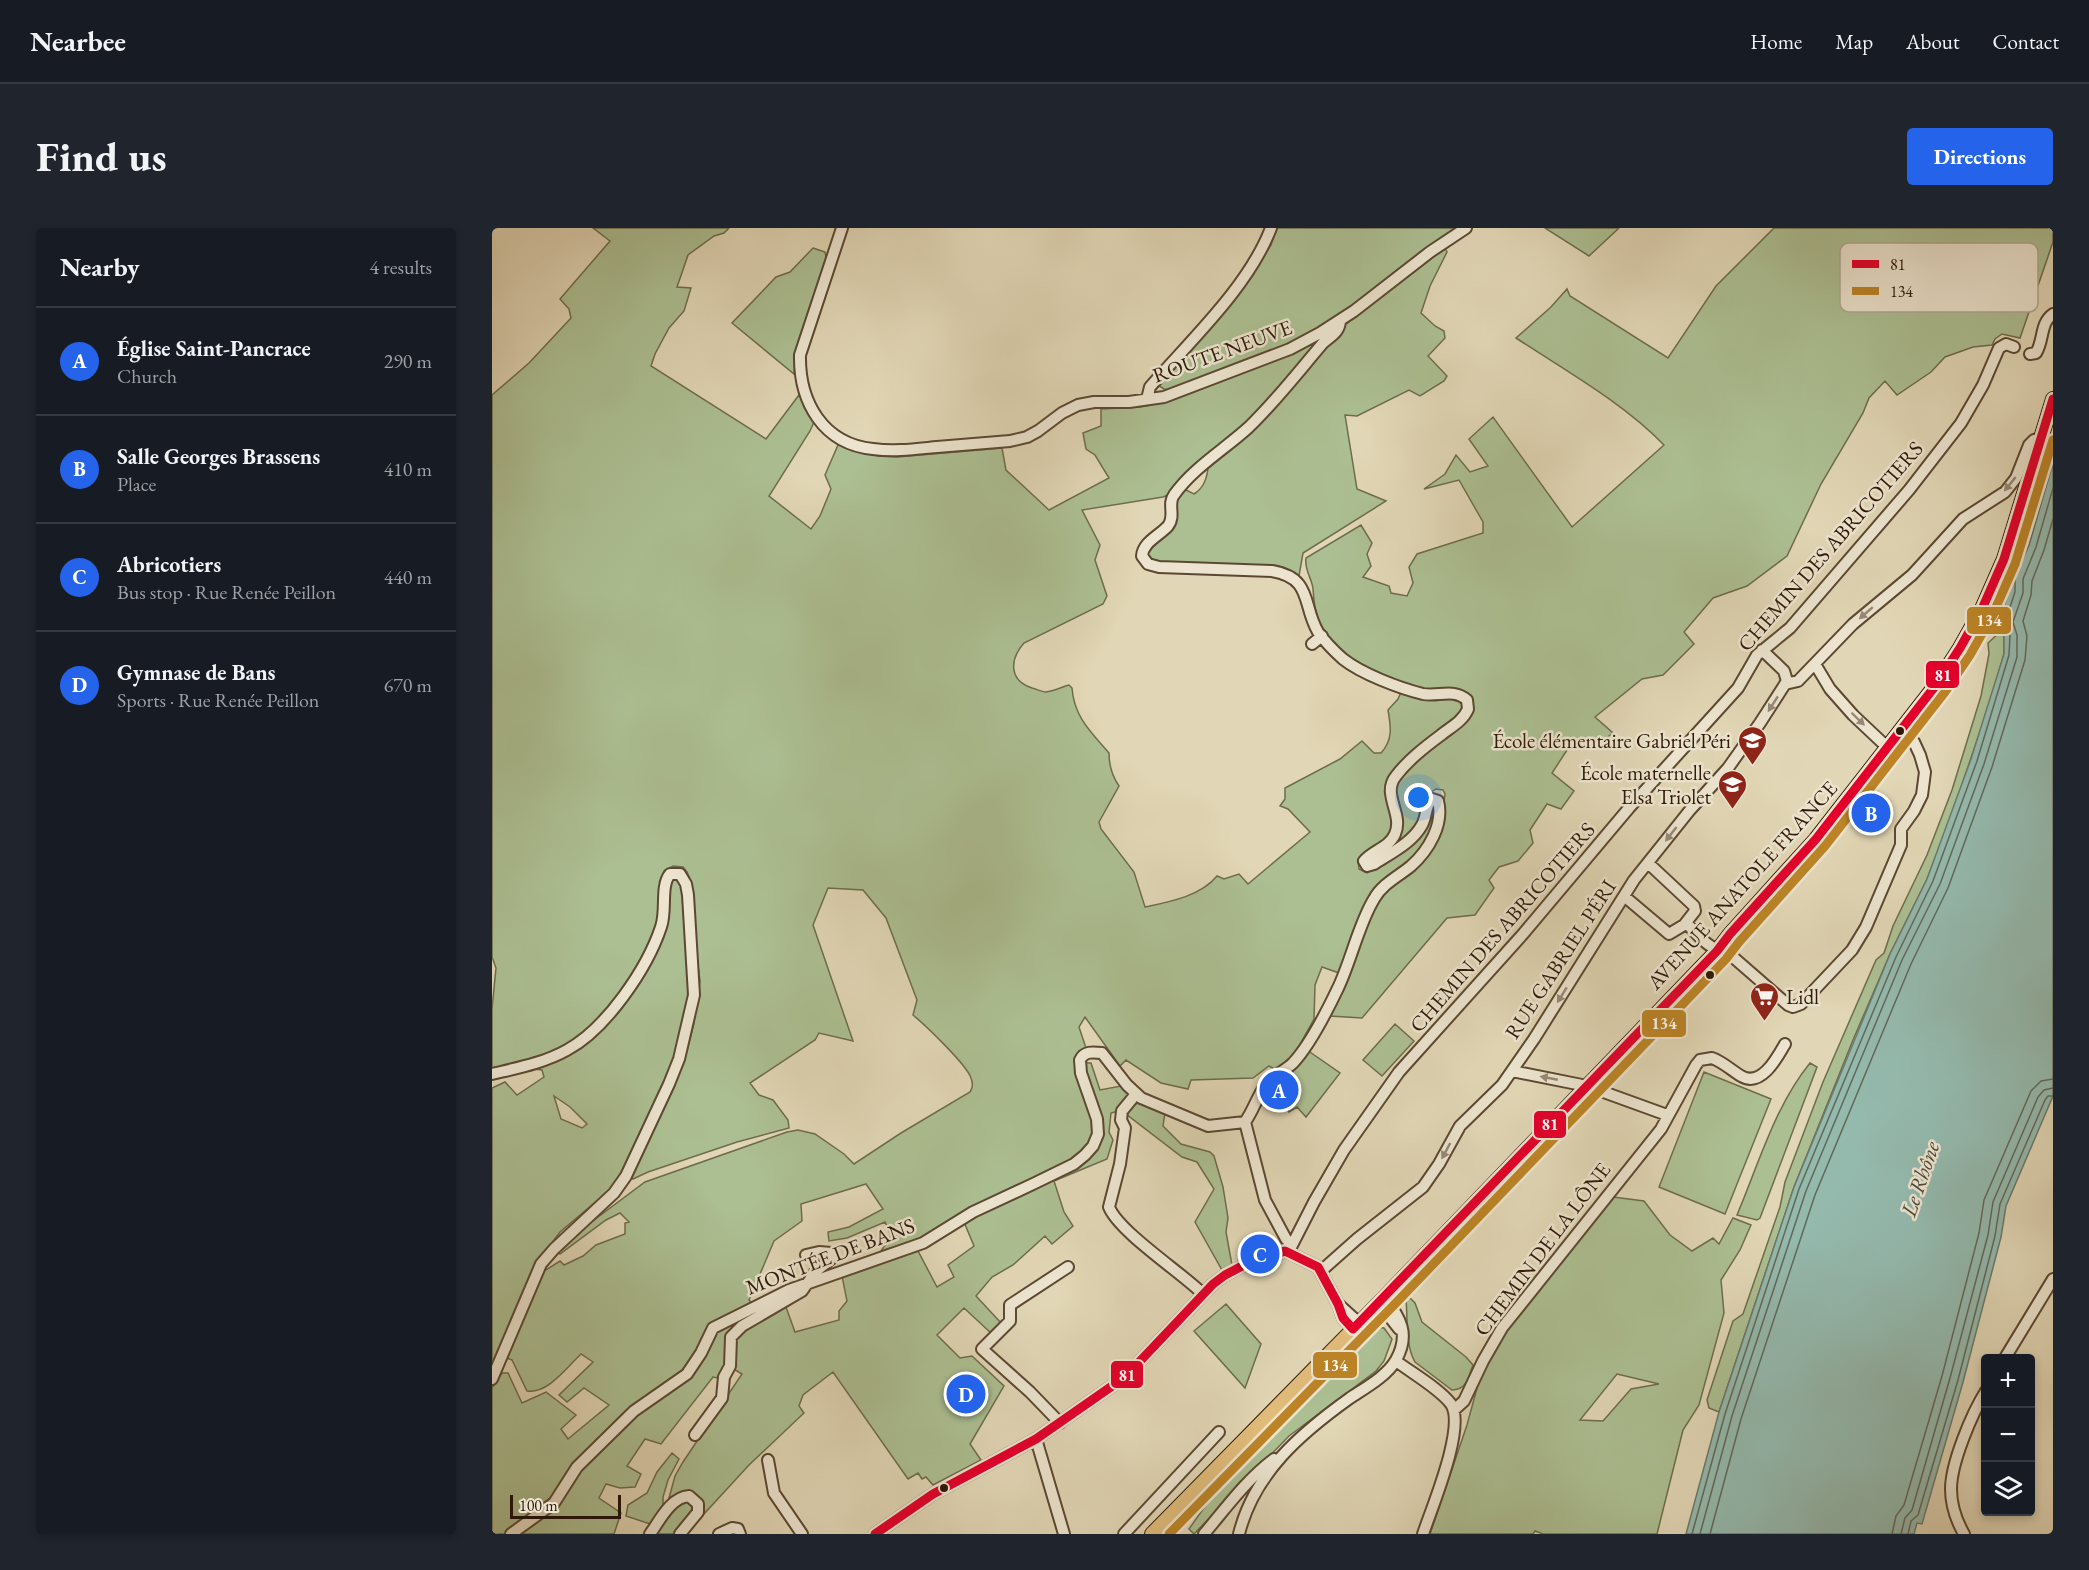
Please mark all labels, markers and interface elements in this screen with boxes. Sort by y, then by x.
text: Nearbee [30,23,126,59]
text: Home [1750,28,1802,55]
text: Map [1835,28,1873,55]
text: About [1906,28,1959,55]
text: Contact [1992,28,2059,55]
button: Directions [1907,128,2053,185]
text: Find us [36,129,167,184]
legend [1840,243,2038,312]
text: Nearby [60,250,140,284]
text: 4 results [369,254,432,280]
text: 81 [1890,254,1905,275]
text: 134 [1890,281,1913,302]
street label: ROUTE NEUVE [1149,313,1296,389]
text: Église Saint-Pancrace [117,334,311,363]
text: A [72,348,87,374]
text: 290 m [384,348,432,374]
text: Church [117,363,177,389]
street label: CHEMIN DES ABRICOTIERS [1731,435,1929,657]
text: Salle Georges Brassens [117,442,320,471]
text: B [73,456,86,482]
text: 410 m [384,456,432,482]
text: Place [117,471,156,497]
one-way arrow [2004,476,2017,492]
text: Abricotiers [117,550,221,579]
text: C [72,564,87,590]
text: 440 m [384,564,432,590]
text: Bus stop · Rue Renée Peillon [117,579,336,605]
one-way arrow [1858,606,1873,620]
line badge: 134 [1966,606,2012,635]
text: 134 [1976,610,2002,631]
text: Gymnase de Bans [117,658,276,687]
line badge: 81 [1925,660,1960,689]
text: 81 [1935,665,1951,686]
text: D [72,672,87,698]
text: 670 m [384,672,432,698]
text: Sports · Rue Renée Peillon [117,687,319,713]
one-way arrow [1768,696,1779,712]
one-way arrow [1850,712,1864,726]
school or university icon: École élémentaire Gabriel Péri [1736,724,1768,766]
unlabelled marker [1894,725,1906,737]
place label: École élémentaire Gabriel Péri [1493,727,1731,754]
place label: École maternelle Elsa Triolet [1580,759,1711,810]
school or university icon: École maternelle Elsa Triolet [1716,768,1748,810]
street label: AVENUE ANATOLE FRANCE [1640,775,1843,996]
your location [1404,783,1433,812]
pin: B [1852,790,1890,836]
street label: CHEMIN DES ABRICOTIERS [1403,816,1601,1038]
one-way arrow [1665,826,1678,842]
street label: RUE GABRIEL PÉRI [1498,874,1622,1044]
unlabelled marker [1704,969,1716,981]
supermarket icon: Lidl [1749,980,1781,1022]
place label: Lidl [1786,983,1819,1010]
one-way arrow [1556,987,1567,1003]
line badge: 134 [1641,1009,1687,1038]
text: 134 [1651,1013,1677,1034]
pin: A [1260,1068,1298,1112]
one-way arrow [1540,1073,1559,1082]
line badge: 81 [1533,1110,1567,1139]
text: 81 [1542,1114,1558,1135]
water label: Le Rhône [1893,1137,1947,1222]
one-way arrow [1441,1143,1451,1160]
street label: CHEMIN DE LA LÔNE [1468,1157,1616,1341]
street label: MONTÉE DE BANS [742,1211,918,1301]
pin: C [1240,1232,1280,1276]
line badge: 134 [1312,1351,1358,1379]
map controls [1981,1354,2035,1516]
button: + [1981,1354,2035,1408]
text: 134 [1322,1355,1348,1376]
line badge: 81 [1110,1360,1144,1389]
text: 81 [1119,1365,1135,1386]
pin: D [946,1372,986,1416]
button: − [1981,1408,2035,1462]
button: layers [1981,1462,2035,1516]
unlabelled marker [938,1482,950,1494]
scale bar [510,1492,621,1520]
text: 100 m [519,1495,558,1516]

